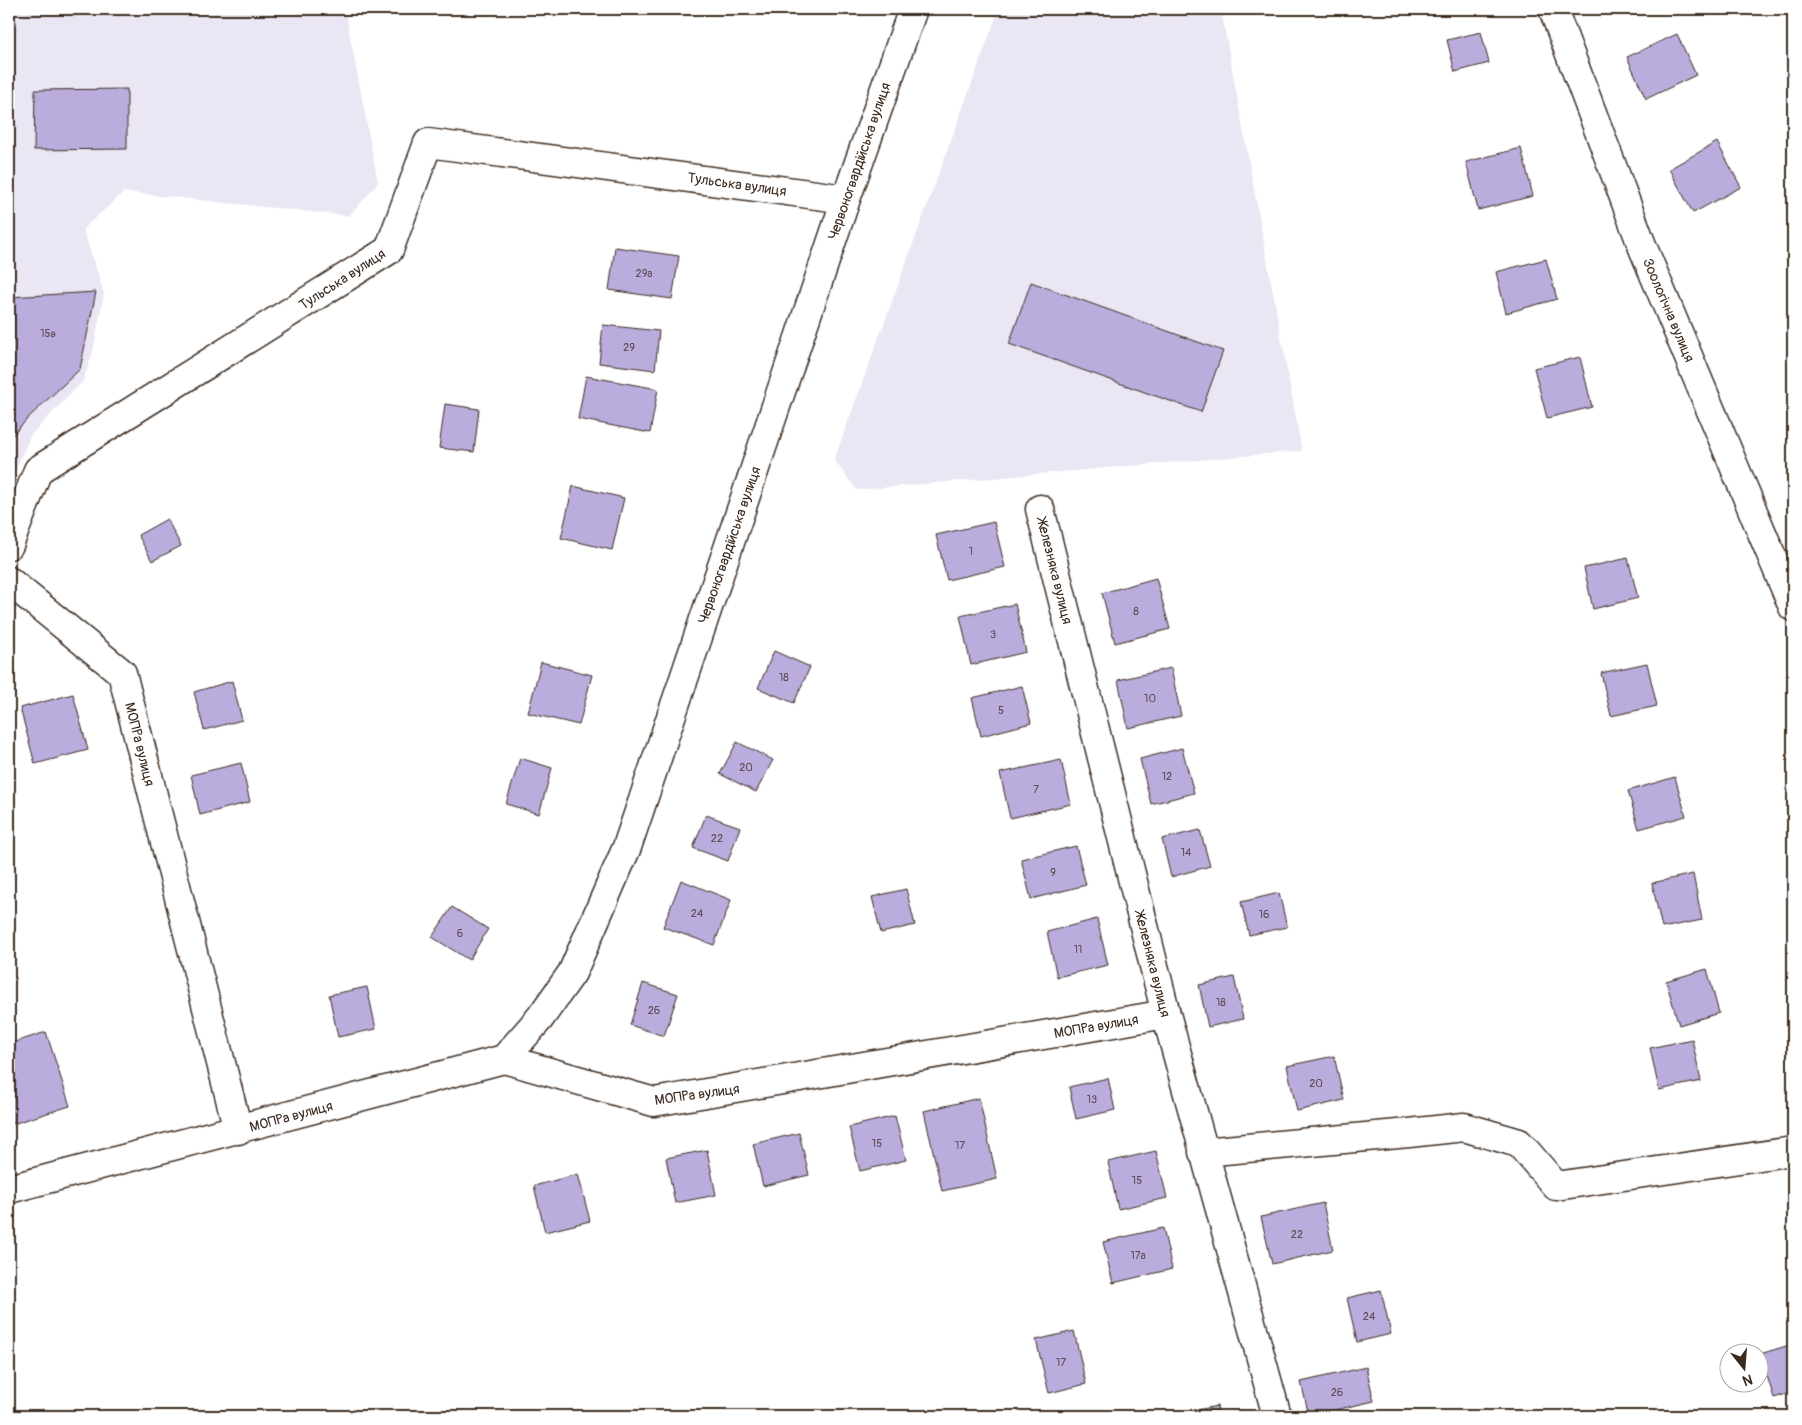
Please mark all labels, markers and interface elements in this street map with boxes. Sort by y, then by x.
street label: Червоногвардійська вулиця [825,80,894,242]
street label: Тульська вулиця [686,169,787,200]
street label: Тульська вулиця [296,245,389,314]
street label: Зоологічна вулиця [1639,256,1698,365]
house number: 29а [636,267,652,280]
house number: 15в [40,327,56,340]
house number: 29 [623,341,635,354]
street label: Червоногвардійська вулиця [695,464,764,626]
street label: Железняка вулиця [1033,514,1076,626]
house number: 1 [969,545,973,558]
house number: 8 [1133,605,1139,618]
house number: 3 [990,628,996,641]
house number: 18 [779,671,789,684]
house number: 10 [1144,692,1156,705]
street label: МОПРа вулиця [121,700,158,788]
house number: 5 [998,704,1004,717]
house number: 20 [739,761,753,774]
house number: 12 [1162,770,1172,783]
house number: 7 [1033,783,1039,796]
house number: 22 [711,832,723,845]
house number: 14 [1181,846,1192,859]
house number: 9 [1050,866,1056,879]
house number: 24 [691,907,704,920]
street label: Железняка вулиця [1131,907,1174,1019]
house number: 16 [1259,908,1269,921]
house number: 6 [457,927,463,940]
house number: 11 [1074,943,1082,956]
house number: 18 [1216,996,1226,1009]
house number: 26 [648,1004,660,1017]
street label: МОПРа вулиця [1052,1011,1140,1042]
house number: 20 [1309,1077,1323,1090]
street label: МОПРа вулиця [653,1080,741,1109]
house number: 13 [1087,1093,1097,1106]
street label: МОПРа вулиця [248,1097,335,1136]
house number: 15 [872,1137,882,1150]
house number: 17 [955,1139,965,1152]
house number: 15 [1132,1174,1142,1187]
house number: 22 [1291,1228,1303,1241]
house number: 17а [1130,1249,1146,1262]
house number: 24 [1363,1310,1376,1323]
north arrow [1720,1342,1770,1392]
house number: 17 [1056,1356,1066,1369]
text: N [1741,1370,1755,1389]
house number: 26 [1331,1386,1343,1399]

